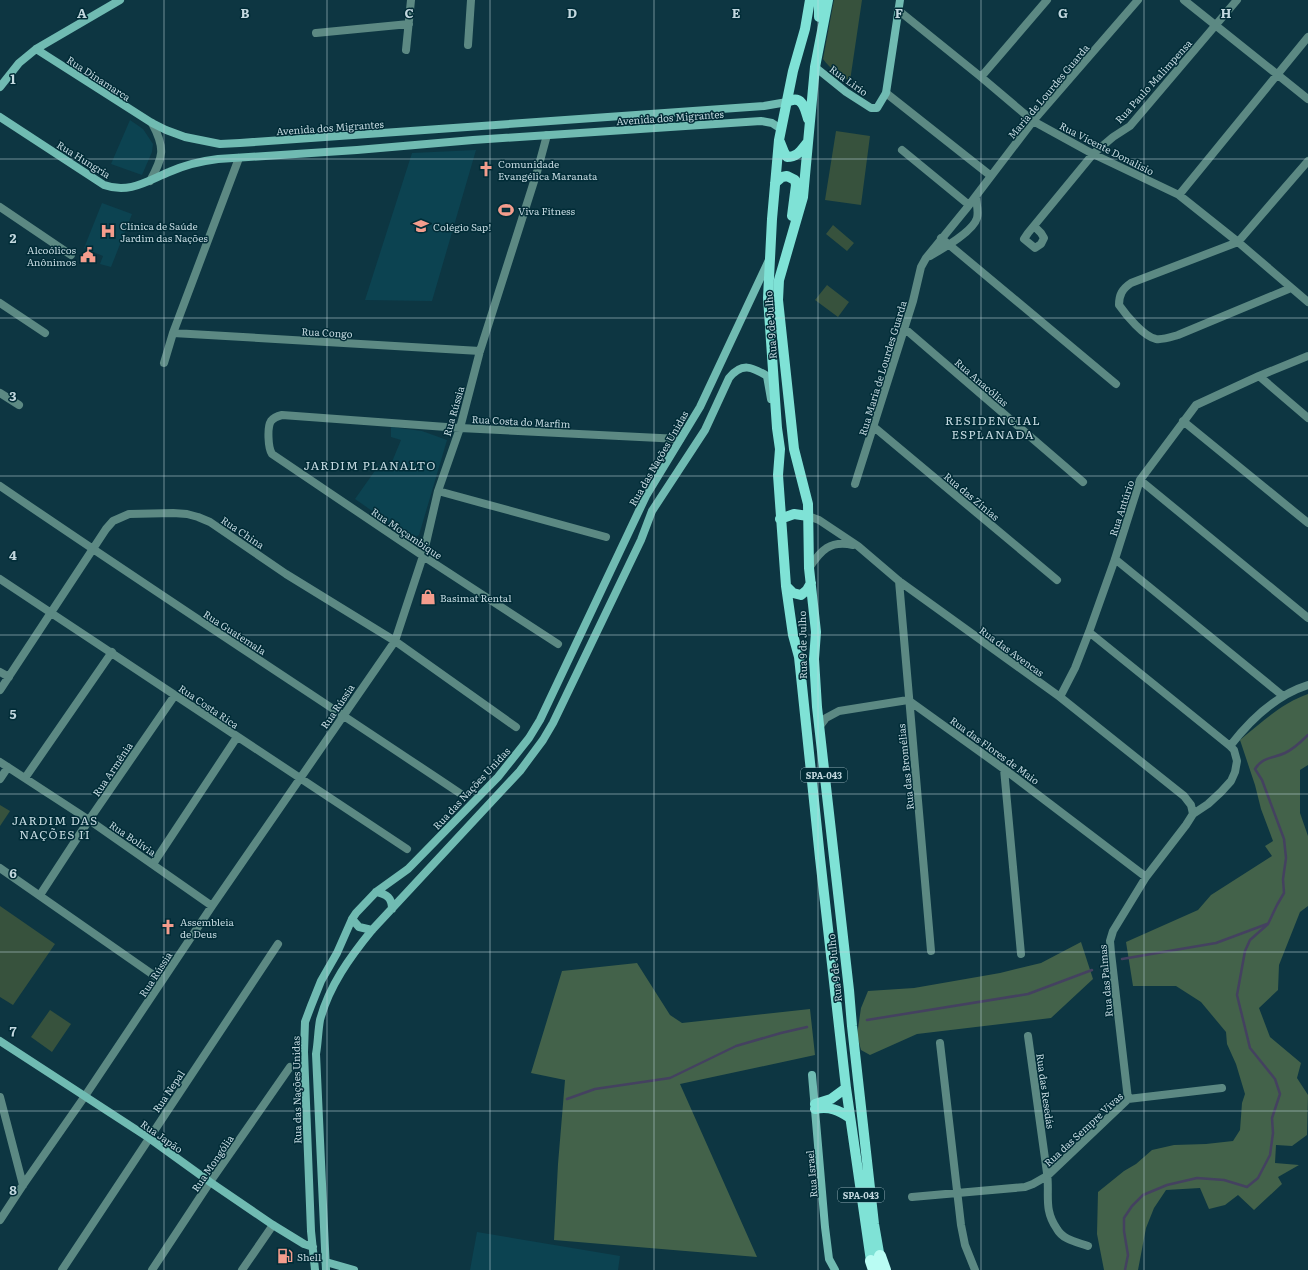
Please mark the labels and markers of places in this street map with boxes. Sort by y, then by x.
place label: Comunidade Evangélica Maranata [498,156,598,183]
church icon: Comunidade Evangélica Maranata [477,160,495,178]
sports icon: Viva Fitness [497,201,515,219]
place label: Viva Fitness [518,203,576,218]
school or university icon: Colégio Sap! [412,217,430,235]
place label: Clínica de Saúde Jardim das Nações [120,218,208,245]
place label: Colégio Sap! [433,219,491,234]
hospital icon: Clínica de Saúde Jardim das Nações [99,222,117,240]
place label: Alcoólicos Anônimos [27,242,76,269]
public building icon: Alcoólicos Anônimos [79,246,97,264]
shop icon: Basimat Rental [419,588,437,606]
place label: Basimat Rental [440,590,512,605]
place label: Assembleia de Deus [180,914,235,941]
church icon: Assembleia de Deus [159,918,177,936]
fuel station icon: Shell [276,1247,294,1265]
place label: Shell [297,1249,322,1264]

